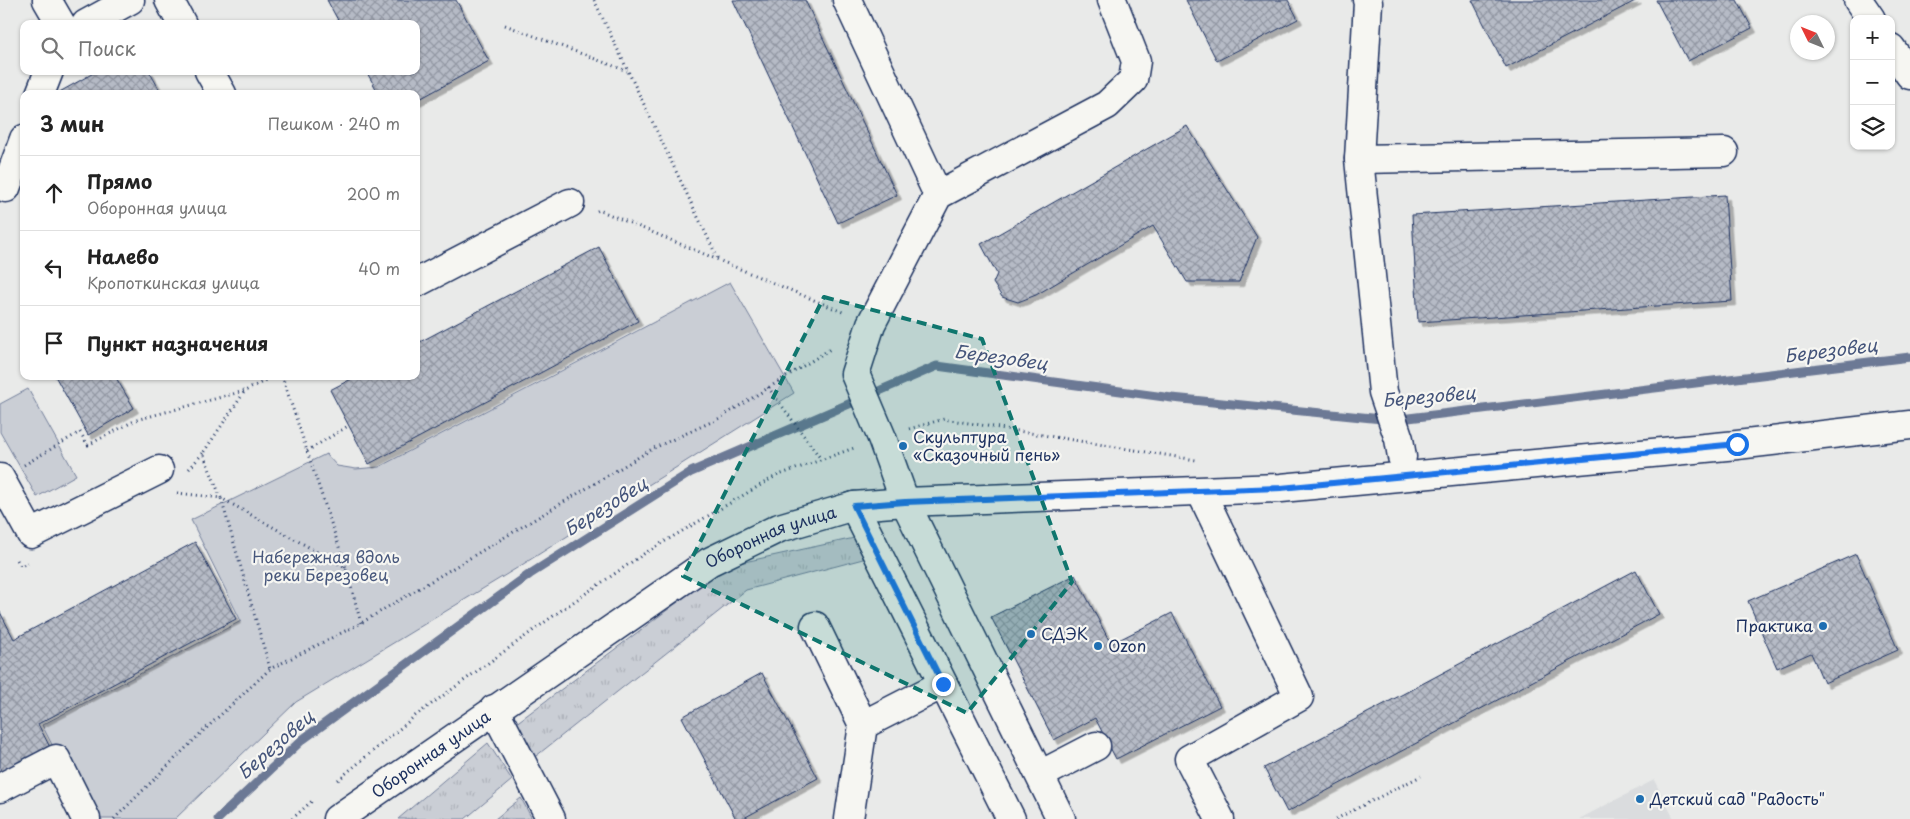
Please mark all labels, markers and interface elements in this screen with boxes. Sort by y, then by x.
north arrow [1790,15,1835,60]
map controls [1850,15,1895,150]
button: + [1850,15,1895,60]
search box [20,20,420,75]
icon: search [38,34,66,62]
text: Поиск [78,34,136,62]
button: − [1850,60,1895,105]
button: layers [1850,105,1895,150]
text: 3 мин [40,107,104,139]
text: Пешком · 240 m [268,111,400,135]
text: Прямо [87,167,152,195]
icon: ahead [40,179,68,207]
text: 200 m [347,181,400,205]
text: Оборонная улица [87,195,227,219]
text: Налево [87,242,159,270]
icon: left [40,254,68,282]
text: 40 m [358,256,400,280]
text: Кропоткинская улица [87,270,259,294]
icon: arrive [40,329,68,357]
text: Пункт назначения [87,329,268,357]
water label: Березовец [1783,330,1879,369]
water label: Березовец [953,337,1050,376]
water label: Березовец [1381,378,1477,413]
place label: Скульптура «Сказочный пень» [913,424,1060,466]
route start [1726,433,1749,456]
marker: Скульптура «Сказочный пень» [897,440,909,452]
water label: Березовец [558,469,652,542]
street label: Оборонная улица [701,499,839,573]
park label: Набережная вдоль реки Березовец [252,544,400,586]
place label: Практика [1736,613,1813,637]
marker: Практика [1817,620,1829,632]
place label: СДЭК [1041,621,1088,645]
marker: СДЭК [1025,628,1037,640]
place label: Ozon [1108,633,1146,657]
marker: Ozon [1092,640,1104,652]
route end [932,673,955,696]
water label: Березовец [231,703,319,785]
street label: Оборонная улица [366,704,495,803]
place label: Детский сад "Радость" [1649,786,1825,810]
marker: Детский сад "Радость" [1634,793,1646,805]

